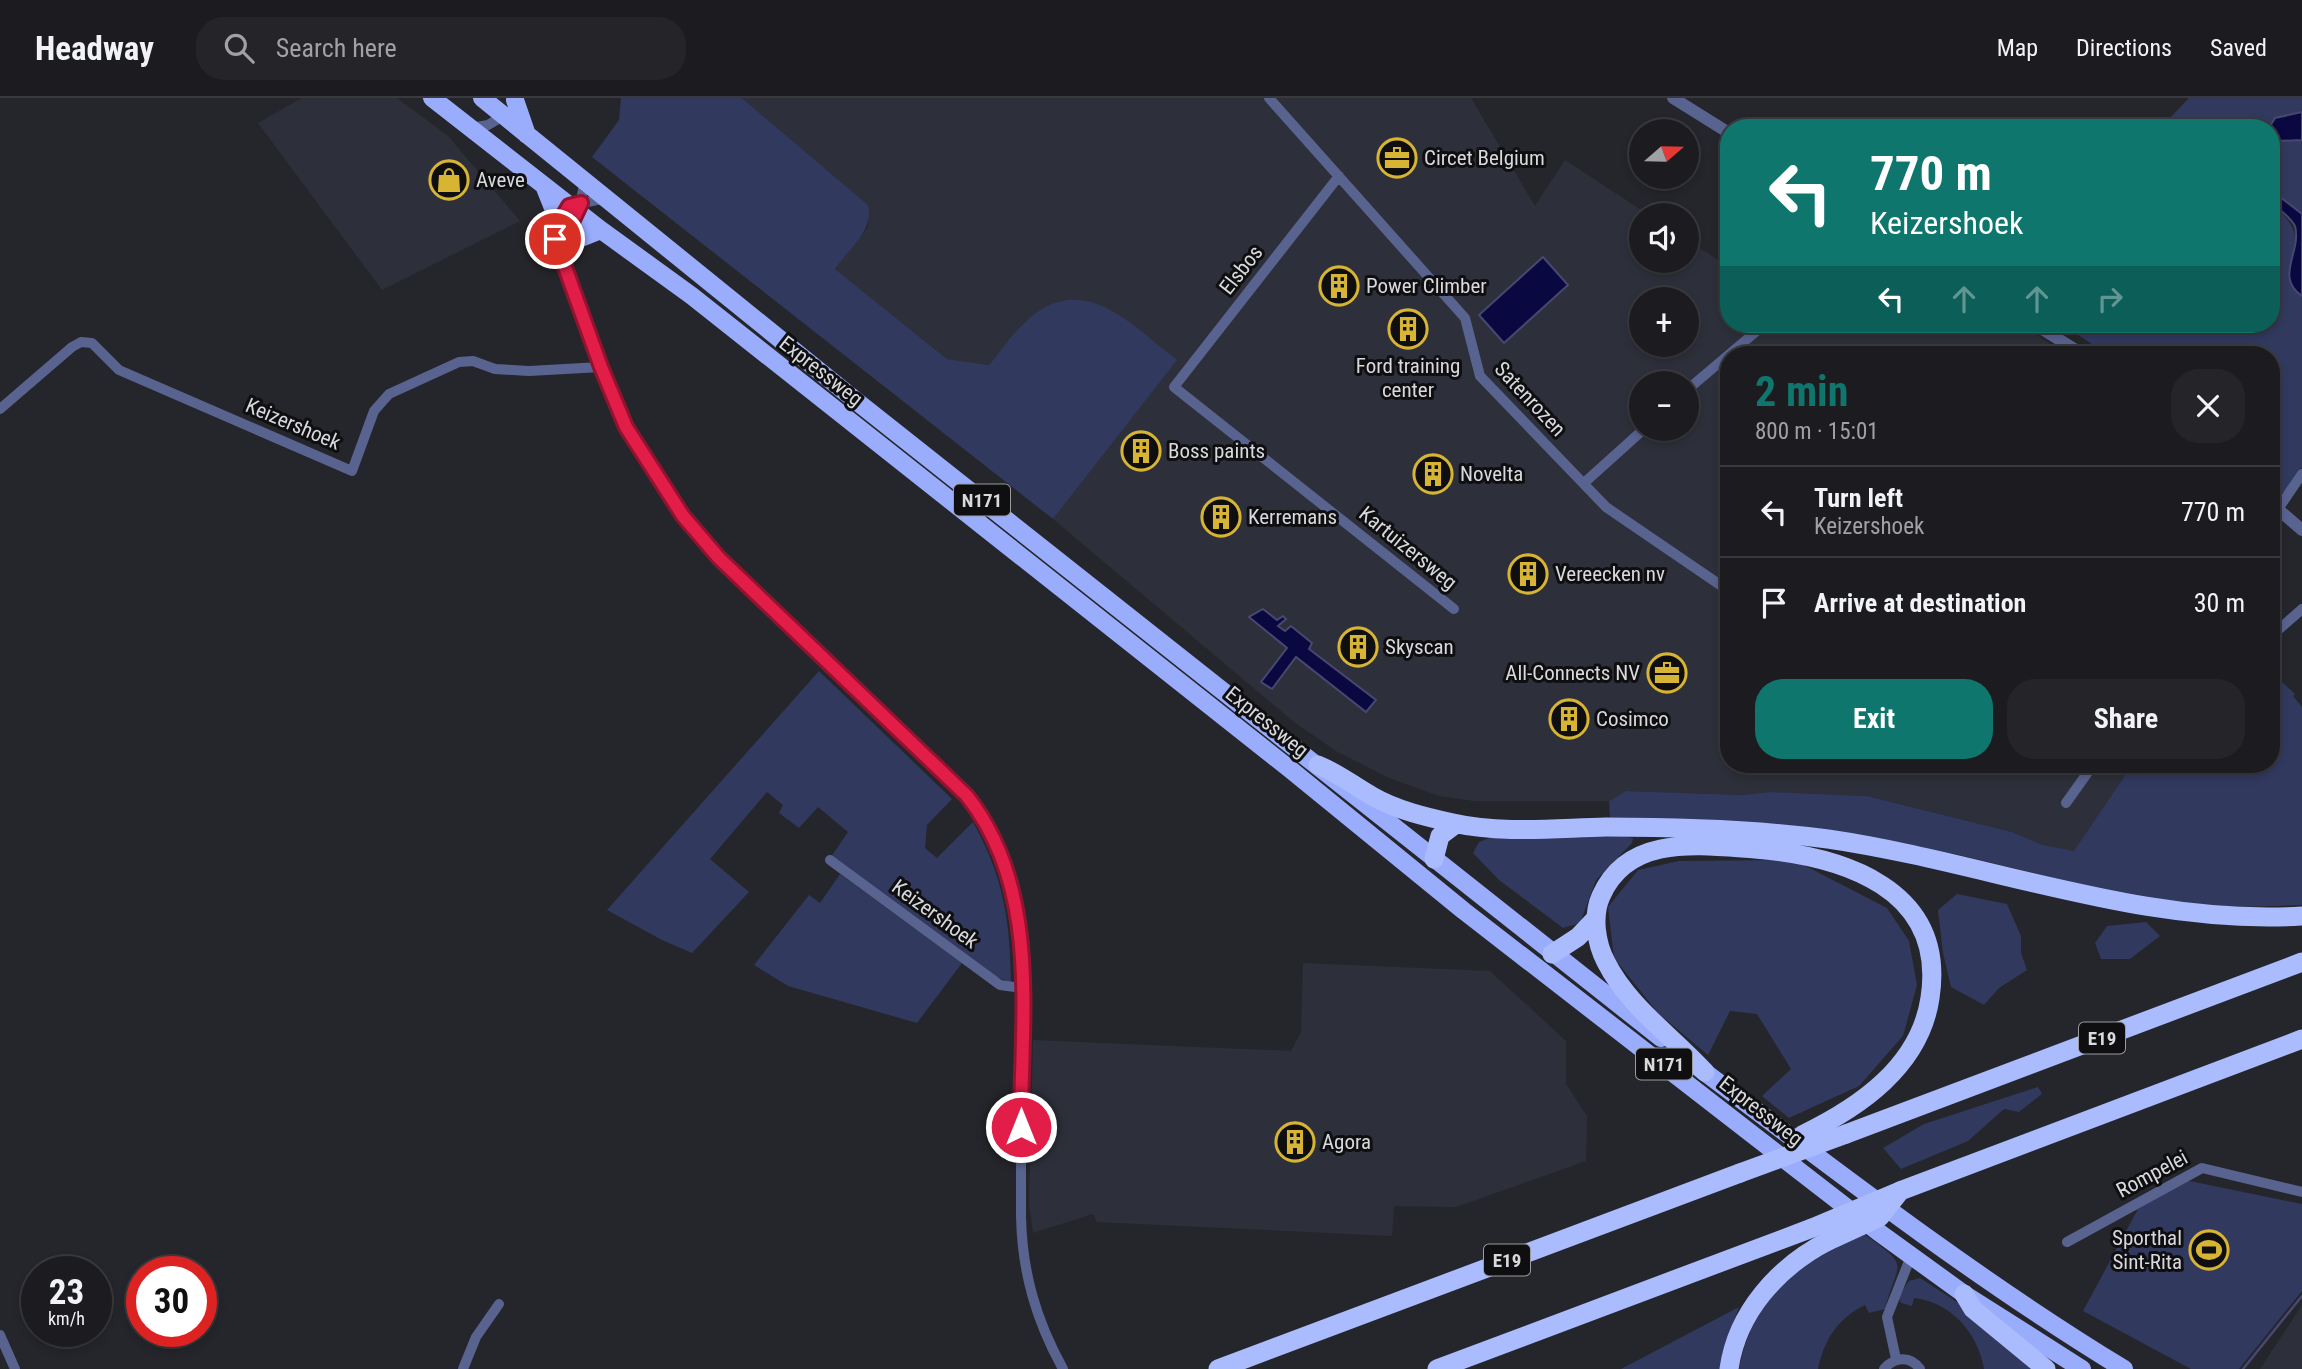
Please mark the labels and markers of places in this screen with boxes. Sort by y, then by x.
office icon: Circet Belgium [1376,137,1418,179]
place label: Circet Belgium [1424,146,1545,170]
shop icon: Aveve [428,159,470,201]
place label: Aveve [476,168,525,192]
pin [525,209,585,269]
building icon: Power Climber [1318,265,1360,307]
place label: Power Climber [1366,274,1487,298]
building icon: Ford training center [1387,308,1429,350]
place label: Ford training center [1356,354,1460,402]
building icon: Boss paints [1120,430,1162,472]
place label: Boss paints [1168,439,1265,463]
building icon: Novelta [1412,453,1454,495]
place label: Novelta [1460,462,1523,486]
building icon: Kerremans [1200,496,1242,538]
place label: Kerremans [1248,505,1337,529]
building icon: Vereecken nv [1507,553,1549,595]
place label: Vereecken nv [1555,562,1665,586]
building icon: Skyscan [1337,626,1379,668]
place label: Skyscan [1385,635,1454,659]
office icon: All-Connects NV [1646,652,1688,694]
place label: All-Connects NV [1505,661,1640,685]
building icon: Cosimco [1548,698,1590,740]
place label: Cosimco [1596,707,1669,731]
building icon: Agora [1274,1121,1316,1163]
place label: Agora [1322,1130,1371,1154]
place label: Sporthal Sint-Rita [2112,1226,2182,1274]
sports icon: Sporthal Sint-Rita [2188,1229,2230,1271]

